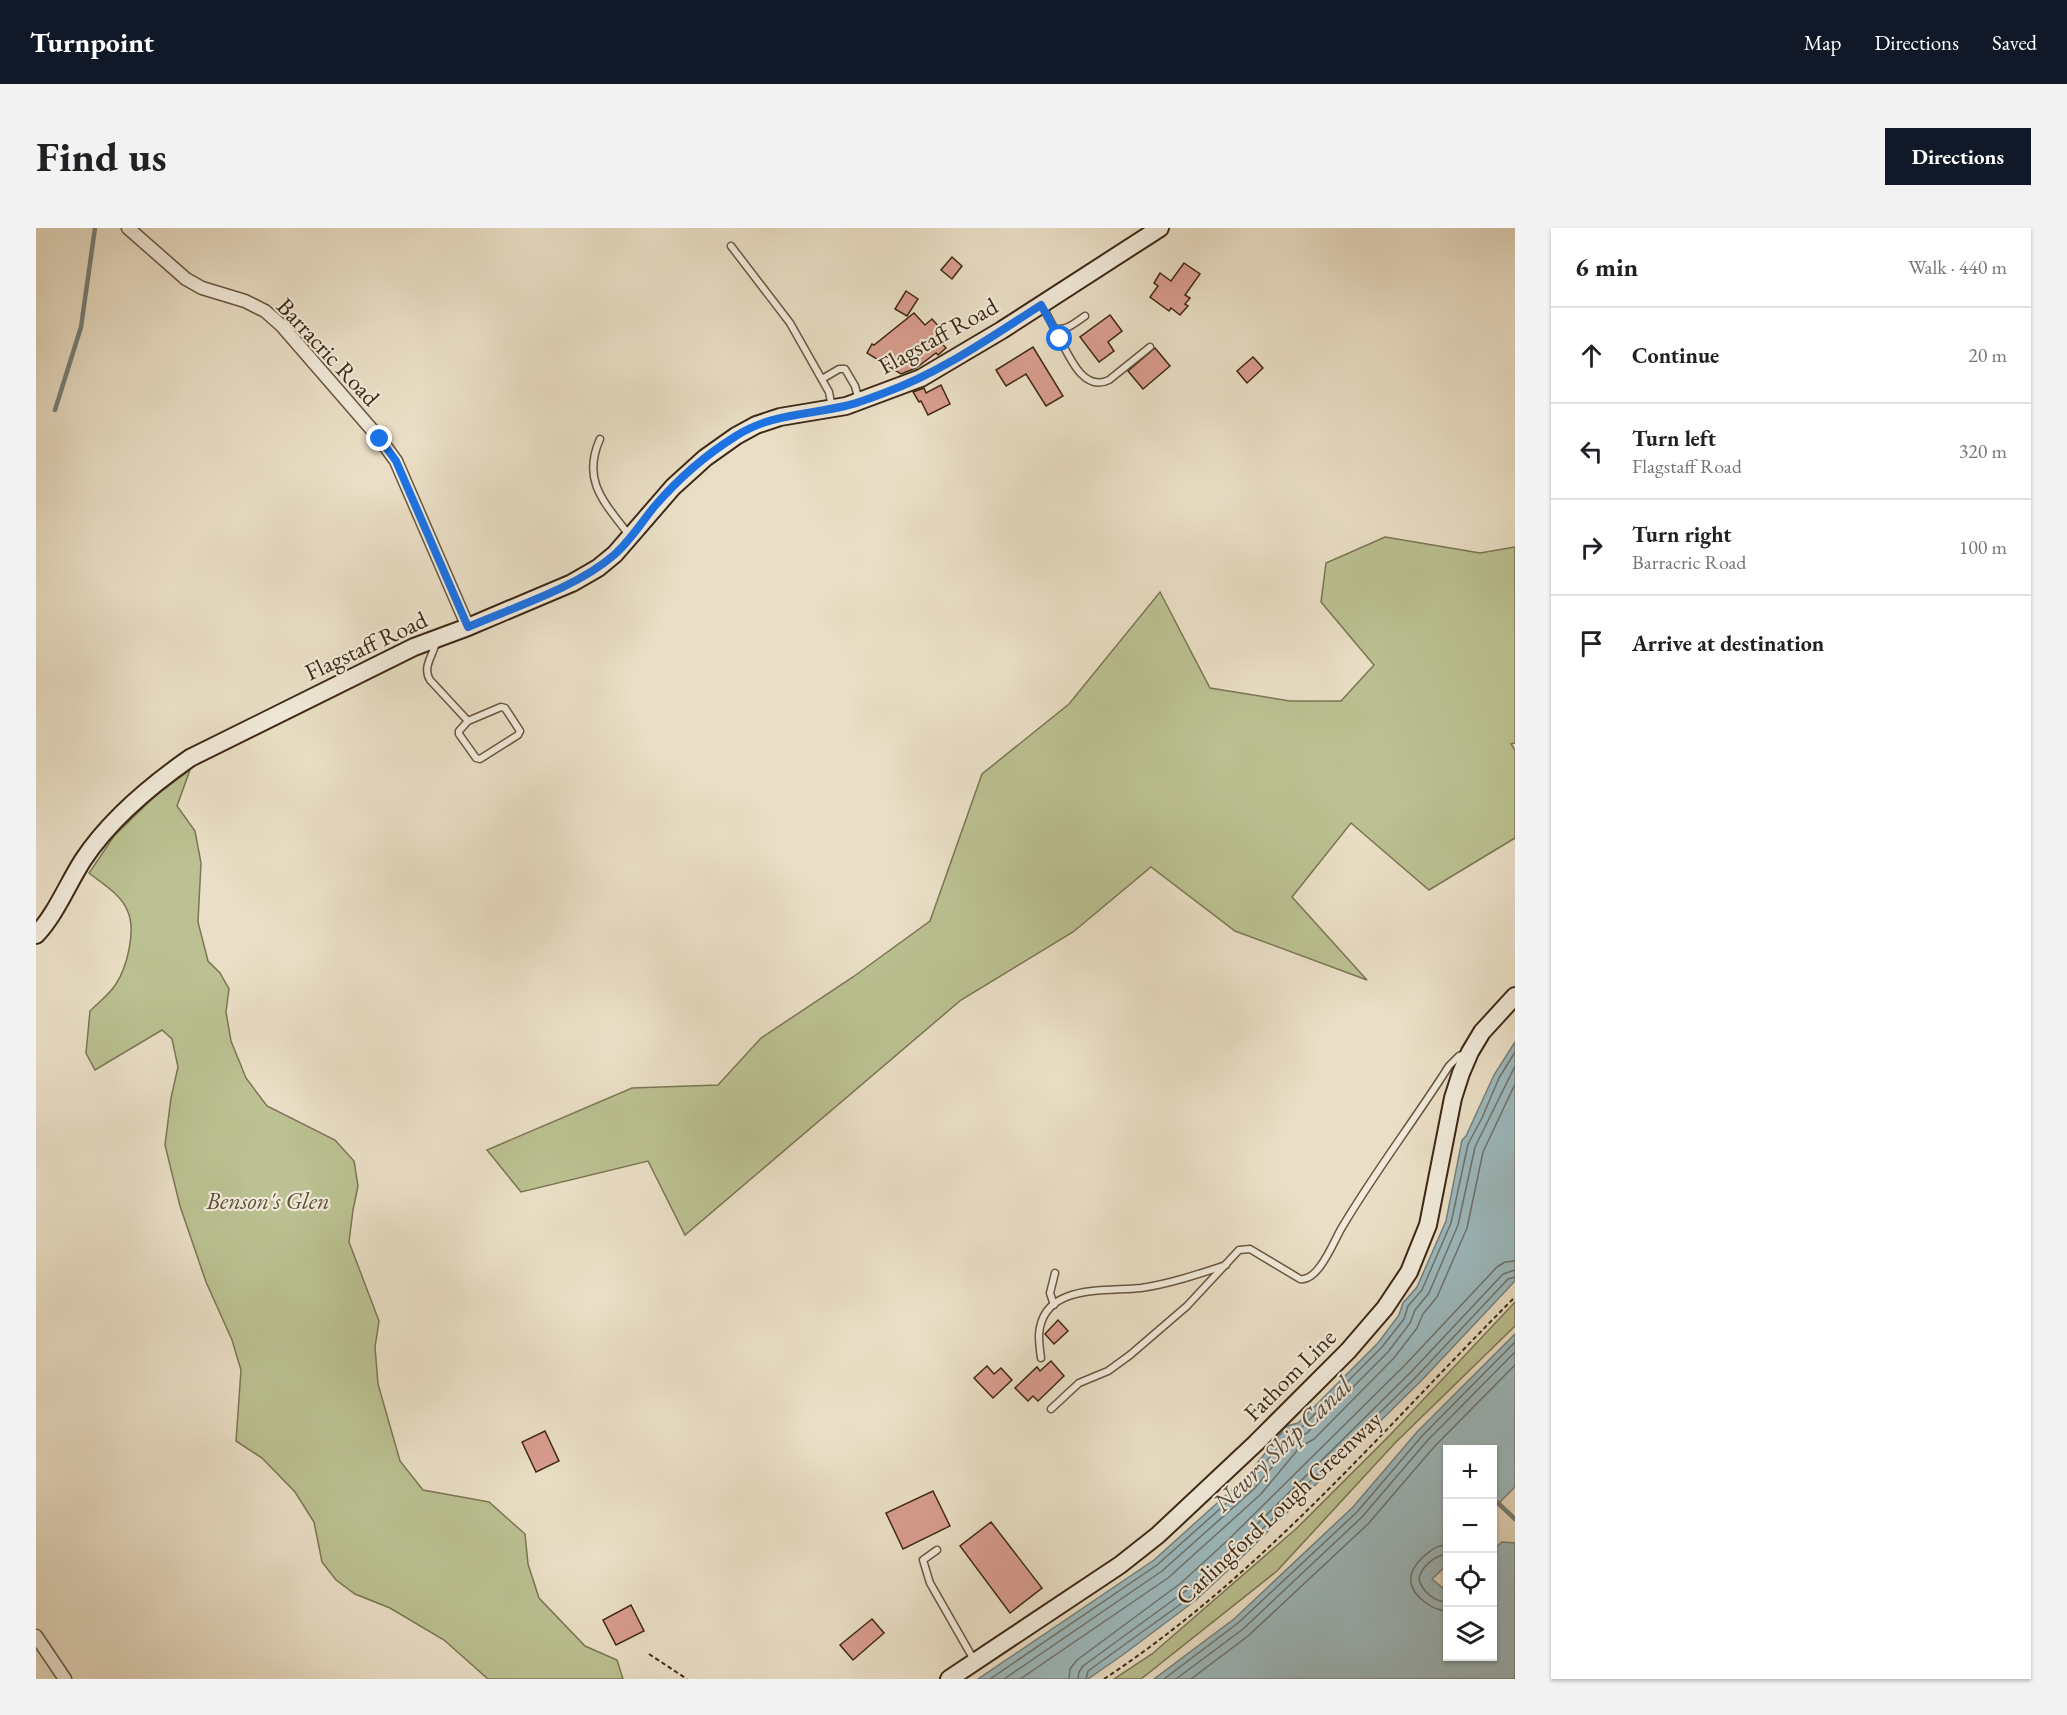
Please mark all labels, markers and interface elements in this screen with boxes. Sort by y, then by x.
text: Turnpoint [30,24,154,60]
text: Map [1804,29,1841,56]
text: Directions [1874,29,1959,56]
text: Saved [1992,29,2037,56]
button: Directions [1885,128,2031,185]
text: Find us [36,129,167,184]
text: 6 min [1575,250,1638,284]
text: Walk · 440 m [1908,254,2007,280]
street label: Flagstaff Road [873,290,1004,381]
street label: Barracric Road [270,291,387,413]
route start [1046,325,1072,351]
icon: ahead [1575,339,1608,372]
text: Continue [1632,341,1719,370]
text: 20 m [1968,342,2007,368]
text: Turn left [1632,424,1716,453]
route end [366,425,392,451]
icon: left [1575,435,1608,468]
text: 320 m [1959,438,2007,464]
text: Flagstaff Road [1632,453,1742,479]
text: Turn right [1632,520,1731,549]
icon: right [1575,531,1608,564]
text: 100 m [1959,534,2007,560]
text: Barracric Road [1632,549,1746,575]
street label: Flagstaff Road [300,603,433,687]
icon: arrive [1575,627,1608,660]
text: Arrive at destination [1632,629,1824,658]
park label: Benson's Glen [205,1185,330,1216]
street label: Fathom Line [1237,1322,1342,1427]
water label: Newry Ship Canal [1204,1368,1359,1520]
street label: Carlingford Lough Greenway [1169,1403,1389,1612]
map controls [1443,1445,1497,1661]
button: + [1443,1445,1497,1499]
button: − [1443,1499,1497,1553]
button: locate [1443,1553,1497,1607]
button: layers [1443,1607,1497,1661]

